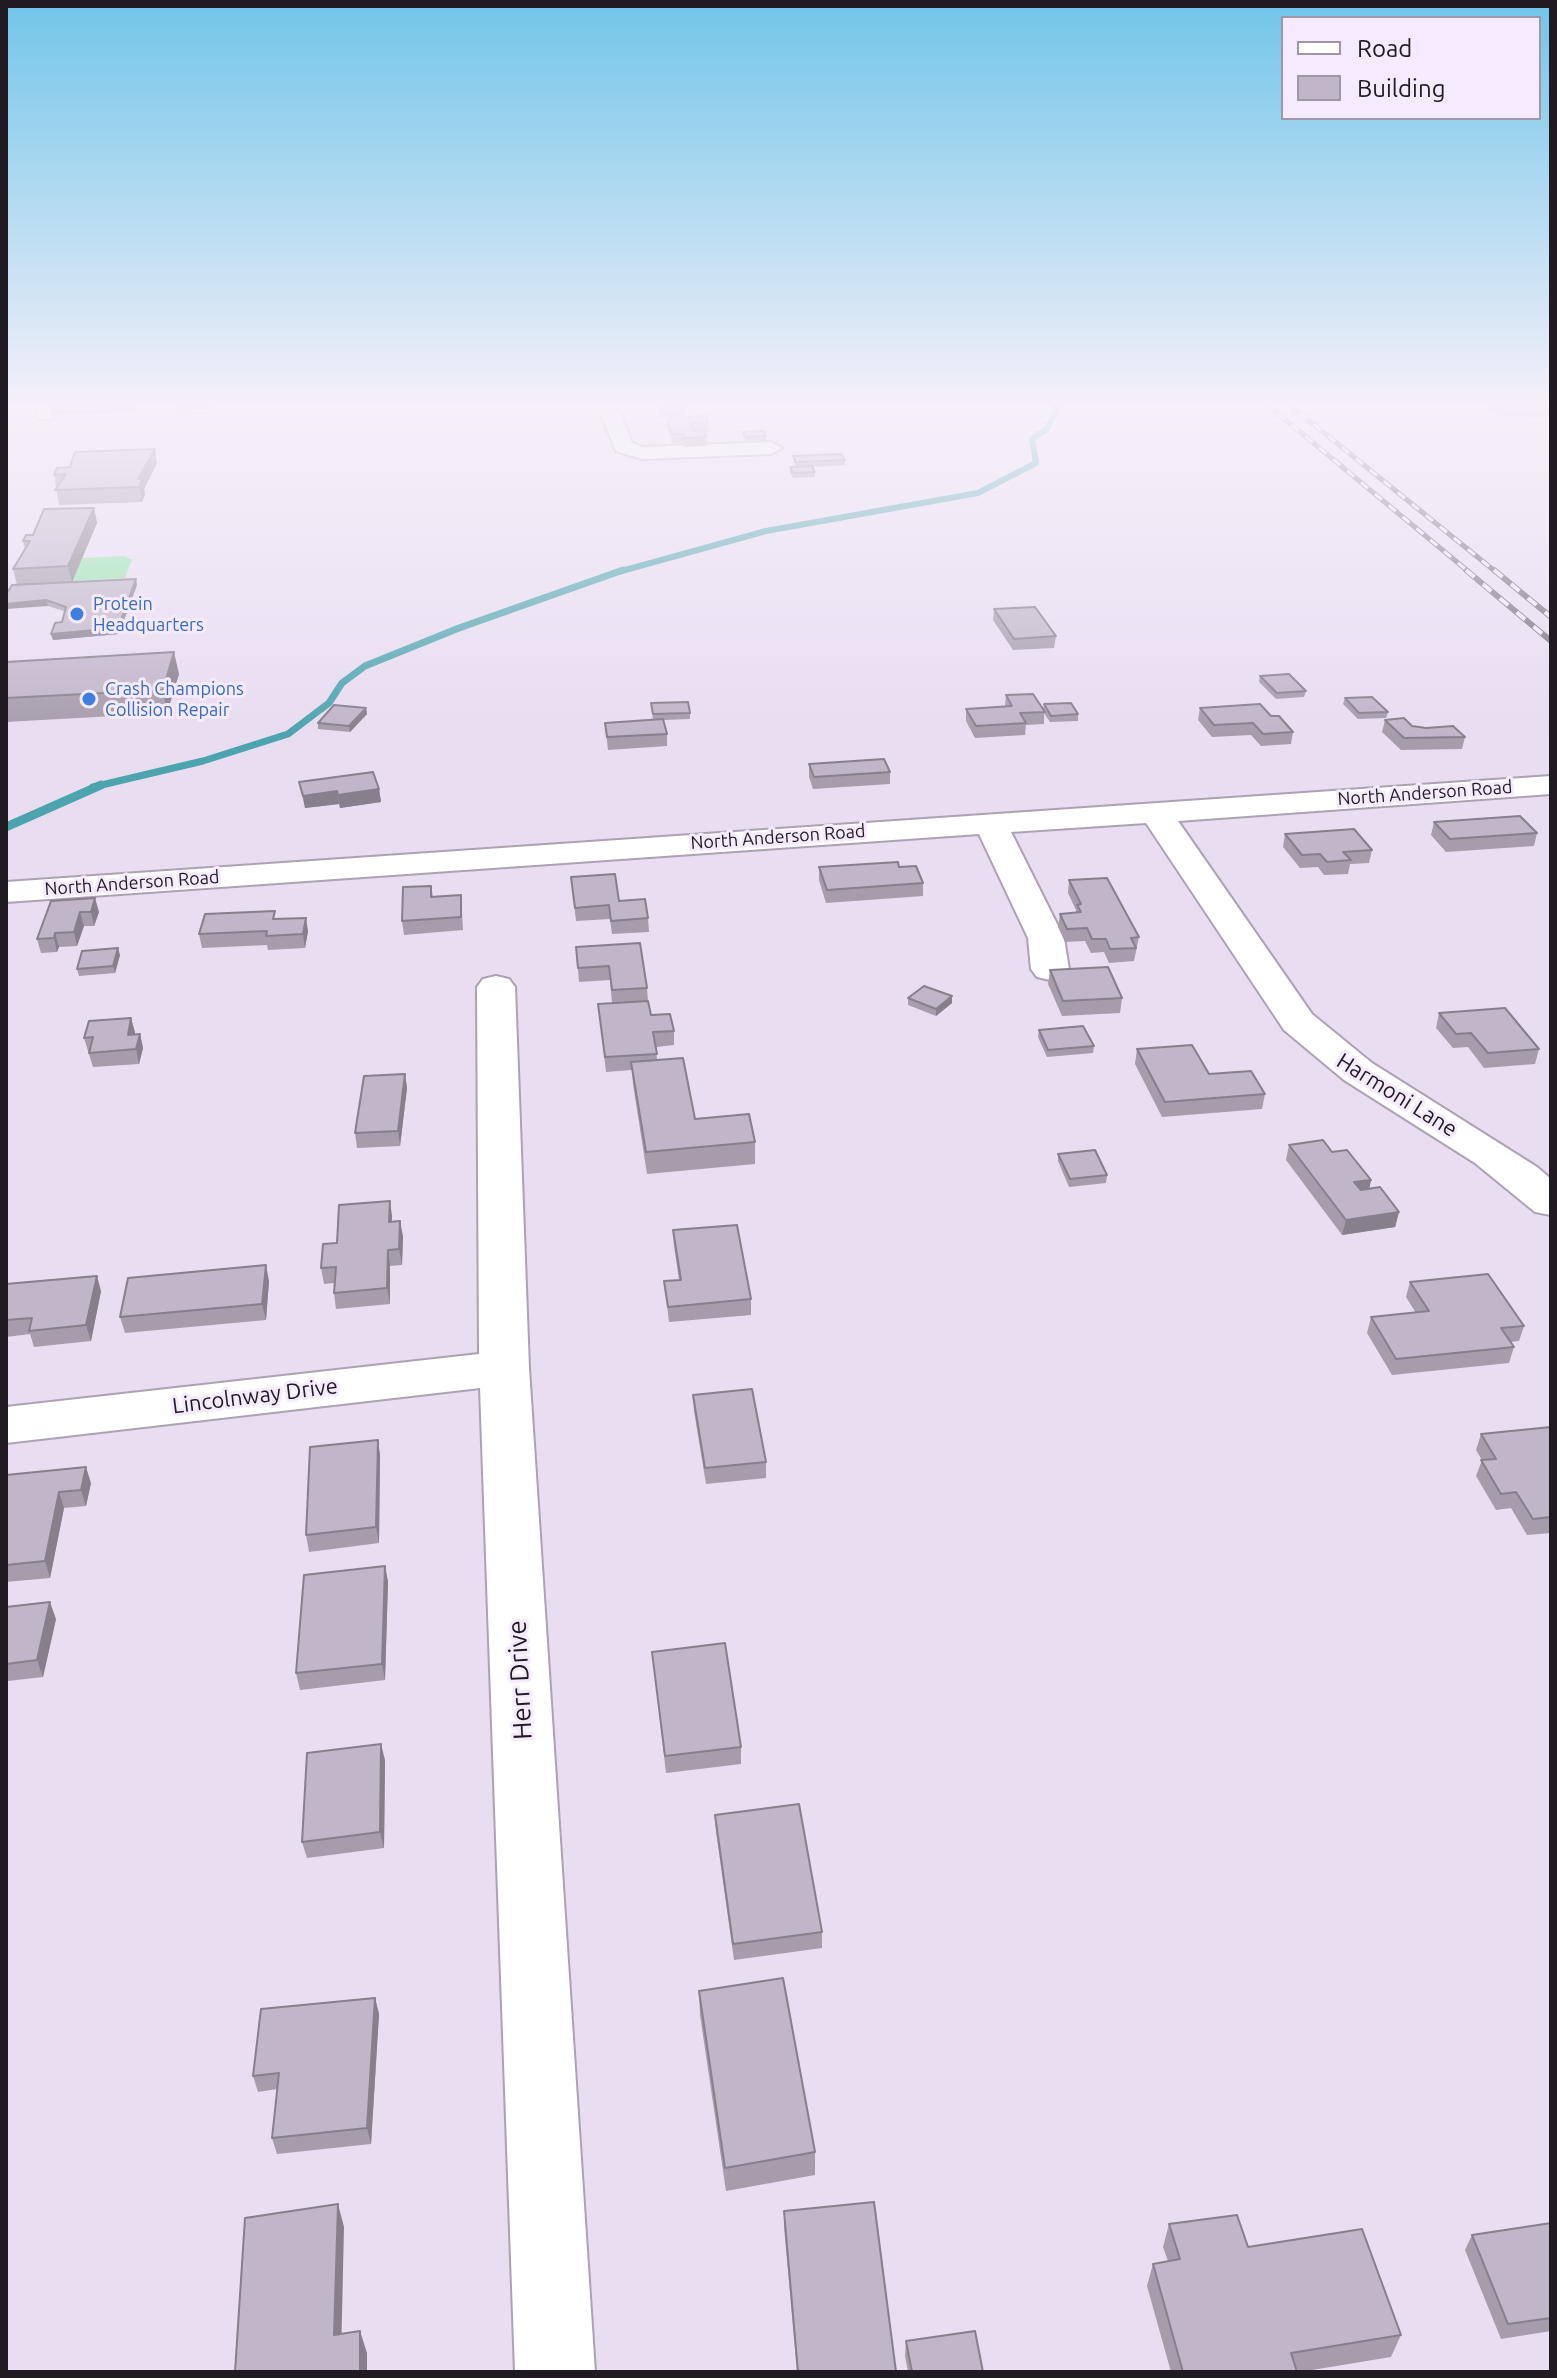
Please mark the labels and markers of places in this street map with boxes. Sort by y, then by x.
place label: Protein Headquarters [93,593,204,636]
marker: Protein Headquarters [68,605,86,623]
place label: Crash Champions Collision Repair [105,678,244,720]
marker: Crash Champions Collision Repair [80,690,98,708]

